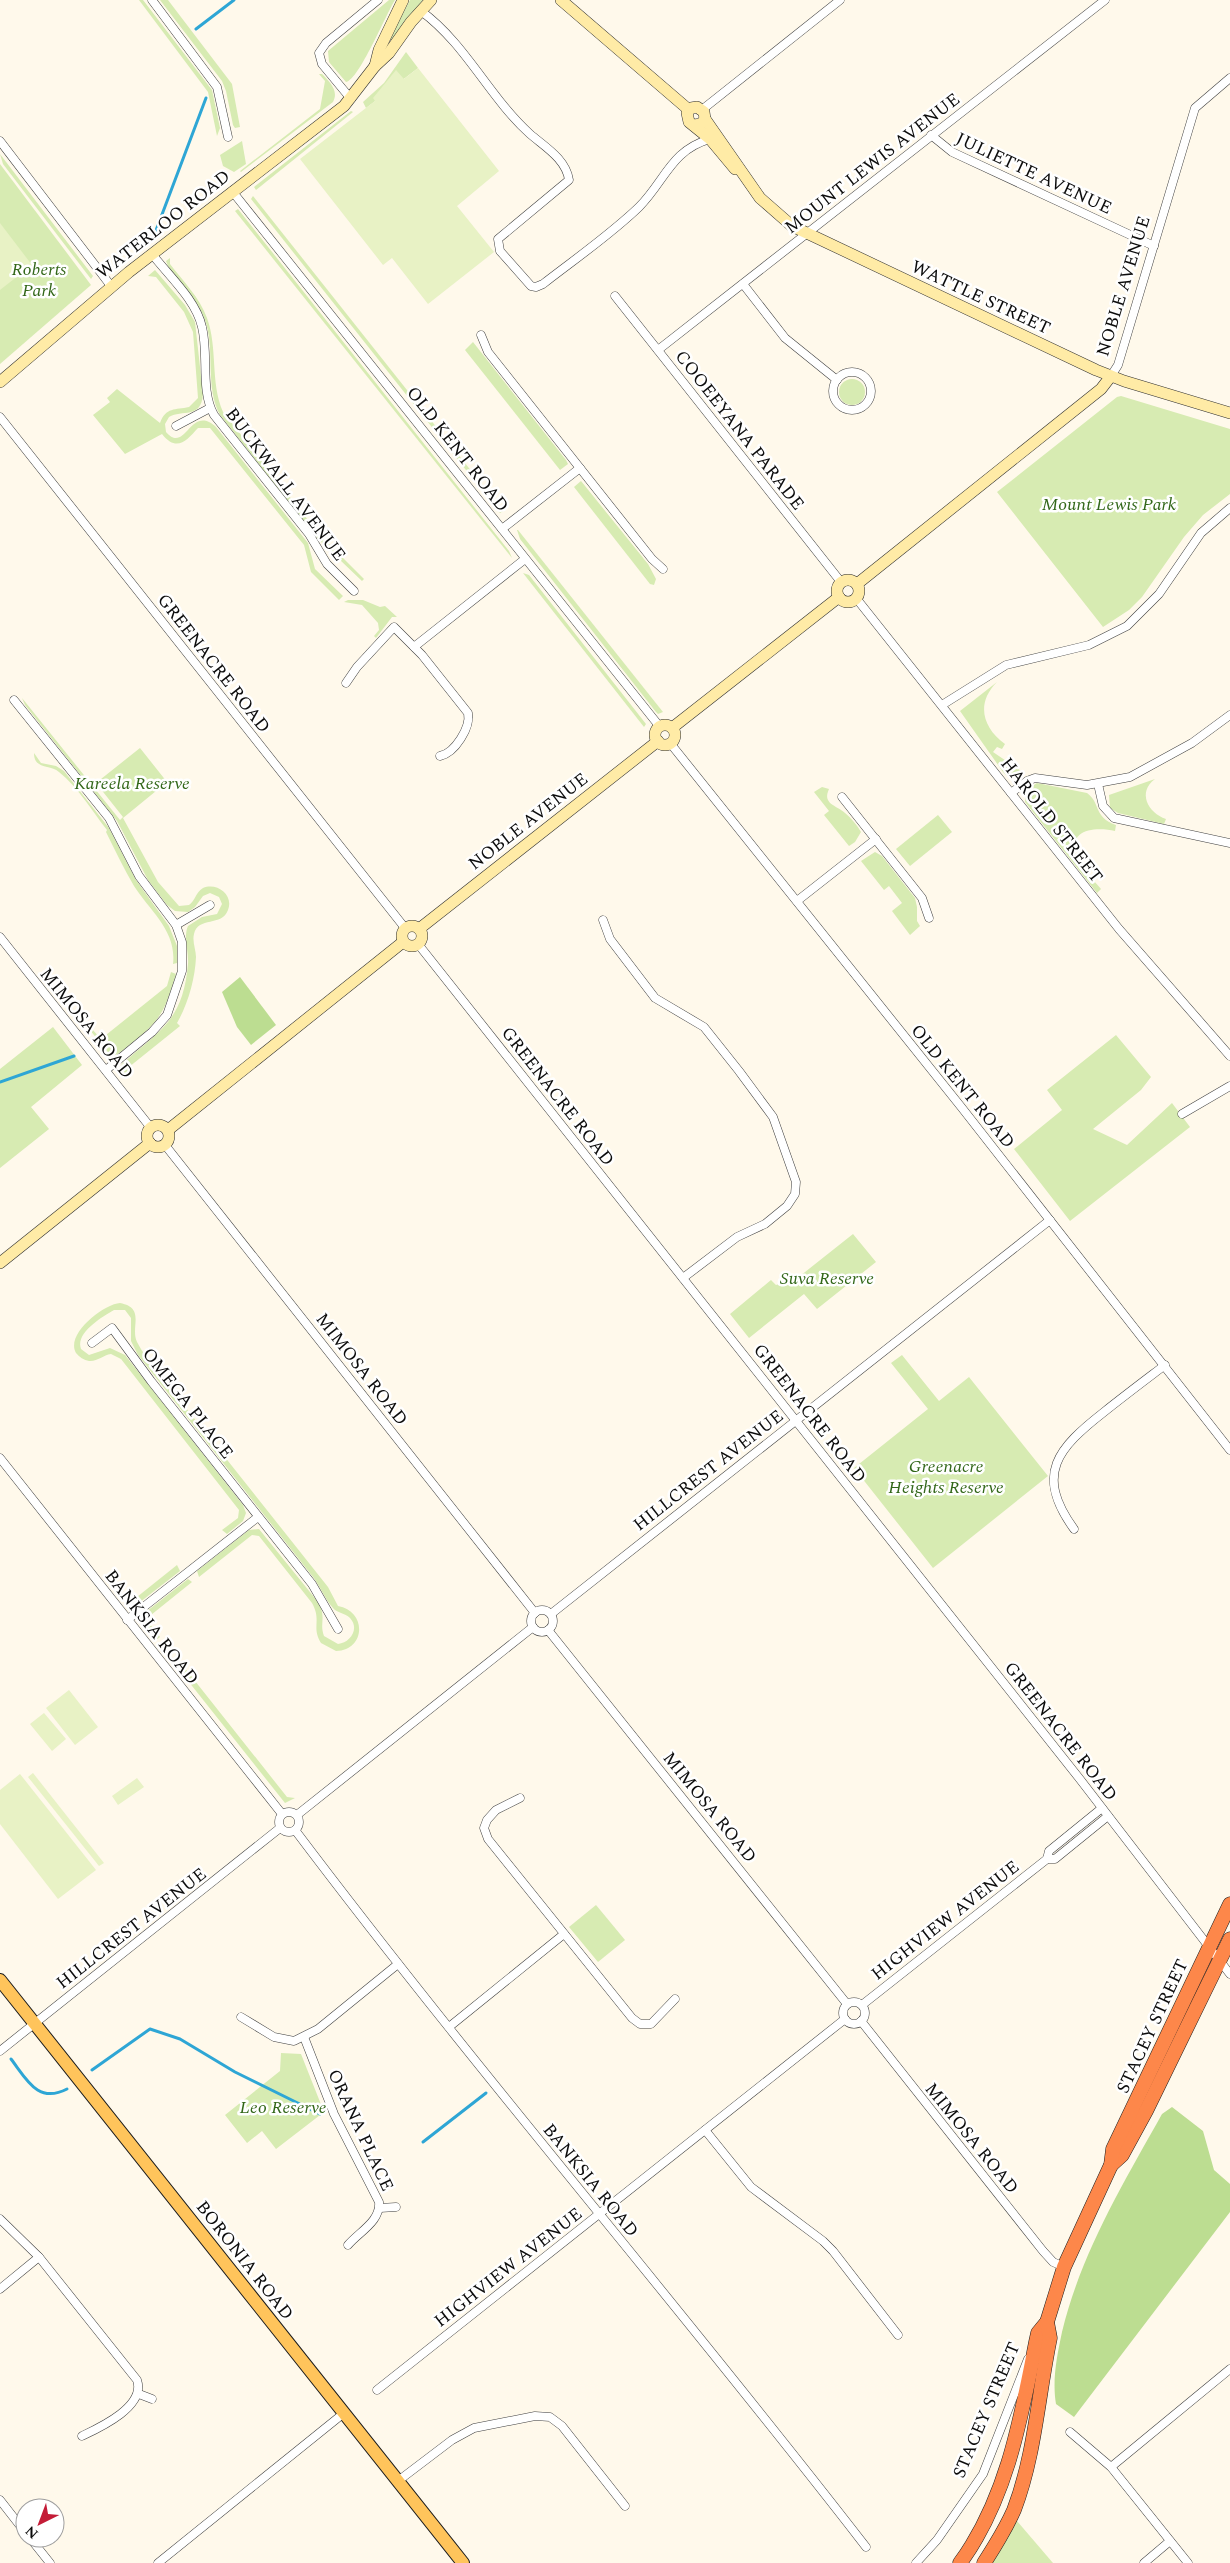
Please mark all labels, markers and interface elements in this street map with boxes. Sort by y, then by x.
street label: MOUNT LEWIS AVENUE [779,86,966,241]
street label: JULIETTE AVENUE [951,125,1116,222]
street label: WATERLOO ROAD [90,163,236,286]
street label: NOBLE AVENUE [1089,213,1158,360]
street label: WATTLE STREET [907,253,1055,342]
park label: Roberts Park [12,256,67,304]
street label: COOEEYANA PARADE [668,344,811,516]
street label: OLD KENT ROAD [400,381,515,518]
street label: BUCKWALL AVENUE [219,402,352,567]
park label: Mount Lewis Park [1042,491,1177,518]
street label: GREENACRE ROAD [150,588,277,739]
street label: HAROLD STREET [994,752,1109,889]
street label: NOBLE AVENUE [463,766,594,877]
park label: Kareela Reserve [74,770,190,797]
street label: MIMOSA ROAD [33,962,140,1085]
street label: OLD KENT ROAD [904,1018,1021,1154]
street label: GREENACRE ROAD [494,1021,621,1172]
park label: Suva Reserve [780,1265,874,1292]
street label: MIMOSA ROAD [309,1307,414,1431]
street label: GREENACRE ROAD [746,1338,873,1489]
street label: OMEGA PLACE [135,1342,240,1465]
street label: HILLCREST AVENUE [627,1403,789,1538]
park label: Greenacre Heights Reserve [888,1453,1004,1501]
street label: BANKSIA ROAD [98,1564,205,1691]
street label: GREENACRE ROAD [997,1656,1124,1807]
street label: MIMOSA ROAD [656,1746,763,1869]
street label: HIGHVIEW AVENUE [865,1854,1025,1987]
street label: HILLCREST AVENUE [50,1861,212,1996]
street label: STACEY STREET [1110,1955,1195,2098]
street label: ORANA PLACE [320,2065,401,2196]
street label: MIMOSA ROAD [918,2077,1025,2200]
park label: Leo Reserve [239,2094,327,2121]
street label: BANKSIA ROAD [536,2117,645,2243]
street label: BORONIA ROAD [189,2195,300,2326]
street label: HIGHVIEW AVENUE [428,2201,588,2334]
street label: STACEY STREET [946,2338,1027,2482]
north arrow [15,2498,65,2548]
text: N [20,2521,43,2544]

